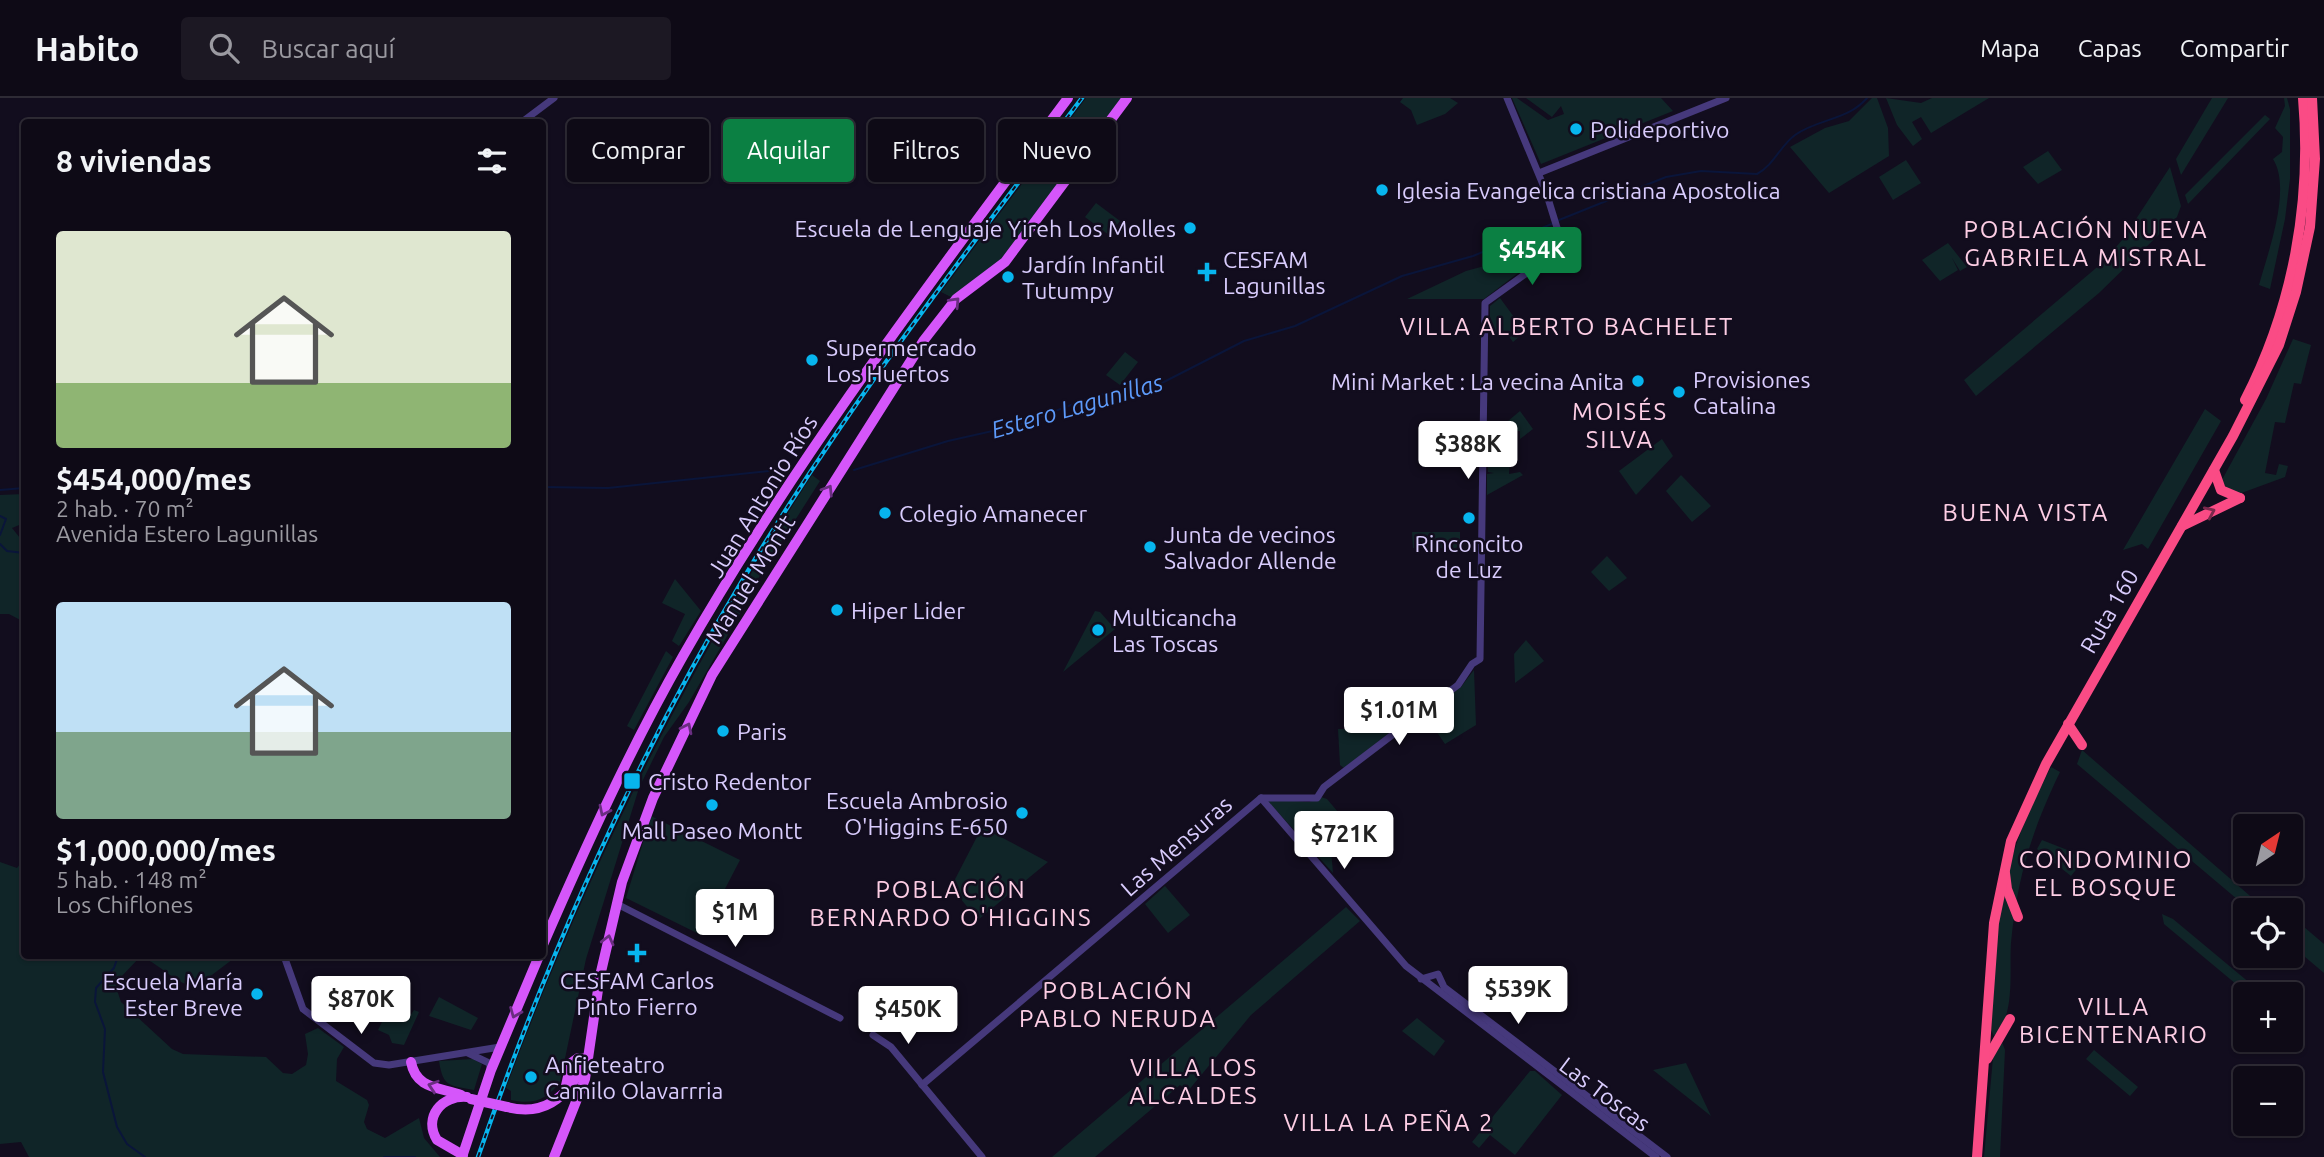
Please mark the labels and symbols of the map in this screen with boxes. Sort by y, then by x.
place label: Polideportivo [1590,117,1730,142]
marker: Polideportivo [1568,121,1584,137]
place label: Iglesia Evangelica cristiana Apostolica [1396,178,1781,203]
marker: Iglesia Evangelica cristiana Apostolica [1374,182,1390,198]
district label: POBLACIÓN NUEVA GABRIELA MISTRAL [1963,215,2209,271]
place label: Escuela de Lenguaje Yireh Los Molles [795,216,1176,241]
marker: Escuela de Lenguaje Yireh Los Molles [1182,220,1198,236]
pin: $454K [1483,228,1581,287]
place label: CESFAM Lagunillas [1223,247,1326,298]
place label: Jardín Infantil Tutumpy [1022,252,1165,303]
marker: CESFAM Lagunillas [1197,262,1217,282]
marker: Jardín Infantil Tutumpy [1000,269,1016,285]
one-way arrow [946,297,959,310]
district label: VILLA ALBERTO BACHELET [1400,313,1734,340]
place label: Supermercado Los Huertos [826,335,977,386]
marker: Supermercado Los Huertos [804,352,820,368]
place label: Provisiones Catalina [1693,367,1811,418]
water label: Estero Lagunillas [988,369,1166,443]
place label: Mini Market : La vecina Anita [1331,369,1624,394]
marker: Mini Market : La vecina Anita [1630,373,1646,389]
marker: Provisiones Catalina [1671,384,1687,400]
district label: MOISÉS SILVA [1572,397,1668,453]
street label: Juan Antonio Ríos [702,410,822,582]
pin: $388K [1419,422,1517,481]
one-way arrow [820,485,833,498]
district label: BUENA VISTA [1943,499,2109,526]
place label: Colegio Amanecer [899,501,1088,526]
marker: Colegio Amanecer [877,505,893,521]
one-way arrow [2203,506,2215,520]
street label: Manuel Montt [701,510,799,648]
marker: Rinconcito de Luz [1461,510,1477,526]
place label: Junta de vecinos Salvador Allende [1164,522,1337,573]
place label: Rinconcito de Luz [1414,531,1524,582]
marker: Junta de vecinos Salvador Allende [1142,539,1158,555]
street label: Ruta 160 [2075,565,2143,657]
place label: Hiper Lider [851,598,965,623]
marker: Hiper Lider [829,602,845,618]
place label: Multicancha Las Toscas [1112,605,1237,656]
marker: Multicancha Las Toscas [1090,622,1106,638]
pin: $1.01M [1342,688,1456,747]
place label: Paris [737,719,787,744]
one-way arrow [679,723,693,735]
marker: Paris [715,723,731,739]
place label: Cristo Redentor [648,769,812,794]
marker: Cristo Redentor [622,771,642,791]
place label: Escuela Ambrosio O'Higgins E-650 [826,788,1008,839]
street label: Las Mensuras [1116,791,1236,901]
marker: Mall Paseo Montt [704,797,720,813]
one-way arrow [598,804,612,816]
marker: Escuela Ambrosio O'Higgins E-650 [1014,805,1030,821]
pin: $721K [1295,812,1393,871]
north arrow [2233,814,2303,884]
place label: Mall Paseo Montt [622,818,802,843]
district label: CONDOMINIO EL BOSQUE [2019,846,2193,901]
district label: POBLACIÓN BERNARDO O'HIGGINS [809,875,1093,931]
pin: $1M [701,890,769,949]
one-way arrow [600,934,614,946]
marker: CESFAM Carlos Pinto Fierro [627,943,647,963]
pin: $539K [1469,967,1567,1026]
place label: CESFAM Carlos Pinto Fierro [560,968,714,1019]
place label: Escuela María Ester Breve [102,969,243,1020]
pin: $870K [312,976,410,1036]
district label: POBLACIÓN PABLO NERUDA [1019,976,1217,1032]
marker: Escuela María Ester Breve [249,986,265,1002]
pin: $450K [859,986,957,1046]
district label: VILLA BICENTENARIO [2019,993,2209,1048]
one-way arrow [509,1005,523,1018]
place label: Anfieteatro Camilo Olavarrria [545,1052,723,1103]
street label: Las Toscas [1555,1052,1655,1136]
district label: VILLA LOS ALCALDES [1129,1054,1259,1109]
marker: Anfieteatro Camilo Olavarrria [523,1069,539,1085]
one-way arrow [427,1080,439,1094]
district label: VILLA LA PEÑA 2 [1283,1109,1495,1136]

